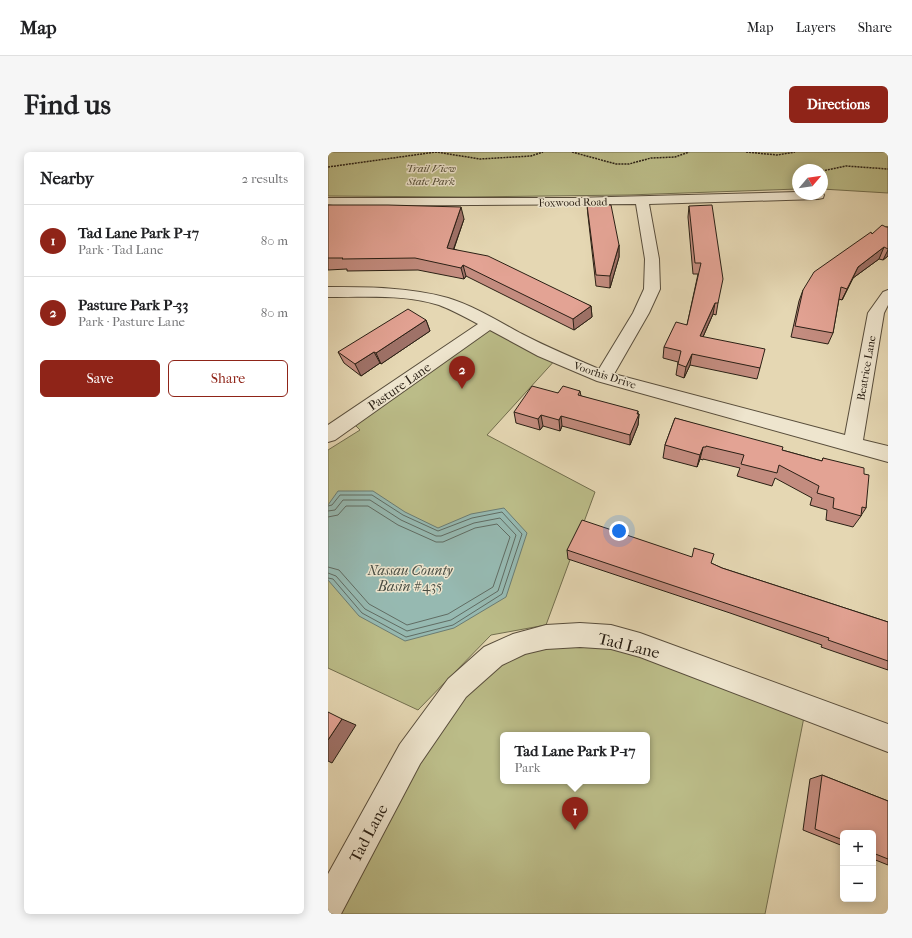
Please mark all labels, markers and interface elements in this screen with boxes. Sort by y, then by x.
text: Map [20,17,56,39]
text: Map [747,19,774,36]
text: Layers [796,19,836,36]
text: Share [858,19,892,36]
button: Directions [789,86,888,123]
text: Find us [24,88,111,121]
park label: Trail View State Park [406,162,456,188]
north arrow [792,164,828,200]
text: Nearby [40,168,94,188]
text: 2 results [242,171,288,186]
street label: Foxwood Road [538,195,609,210]
text: Tad Lane Park P-17 [78,224,199,242]
text: 1 [51,233,55,248]
text: 80 m [261,233,288,248]
text: Park · Tad Lane [78,242,163,257]
text: Pasture Park P-33 [78,296,188,314]
text: 2 [50,305,56,320]
text: 80 m [261,305,288,320]
text: Park · Pasture Lane [78,314,185,329]
street label: Beatrice Lane [854,334,879,402]
pin: 2 [449,356,475,389]
street label: Pasture Lane [365,359,434,413]
street label: Voorhis Drive [571,359,638,392]
button: Save [40,360,160,397]
button: Share [168,360,288,397]
your location [609,521,629,541]
water label: Nassau County Basin #435 [367,562,454,595]
street label: Tad Lane [596,629,662,662]
popup [500,732,650,784]
text: Tad Lane Park P-17 [514,742,636,760]
text: Park [514,760,540,775]
pin: 1 [562,797,588,830]
street label: Tad Lane [345,801,392,866]
map controls [840,830,876,902]
button: + [840,830,876,866]
button: − [840,866,876,902]

